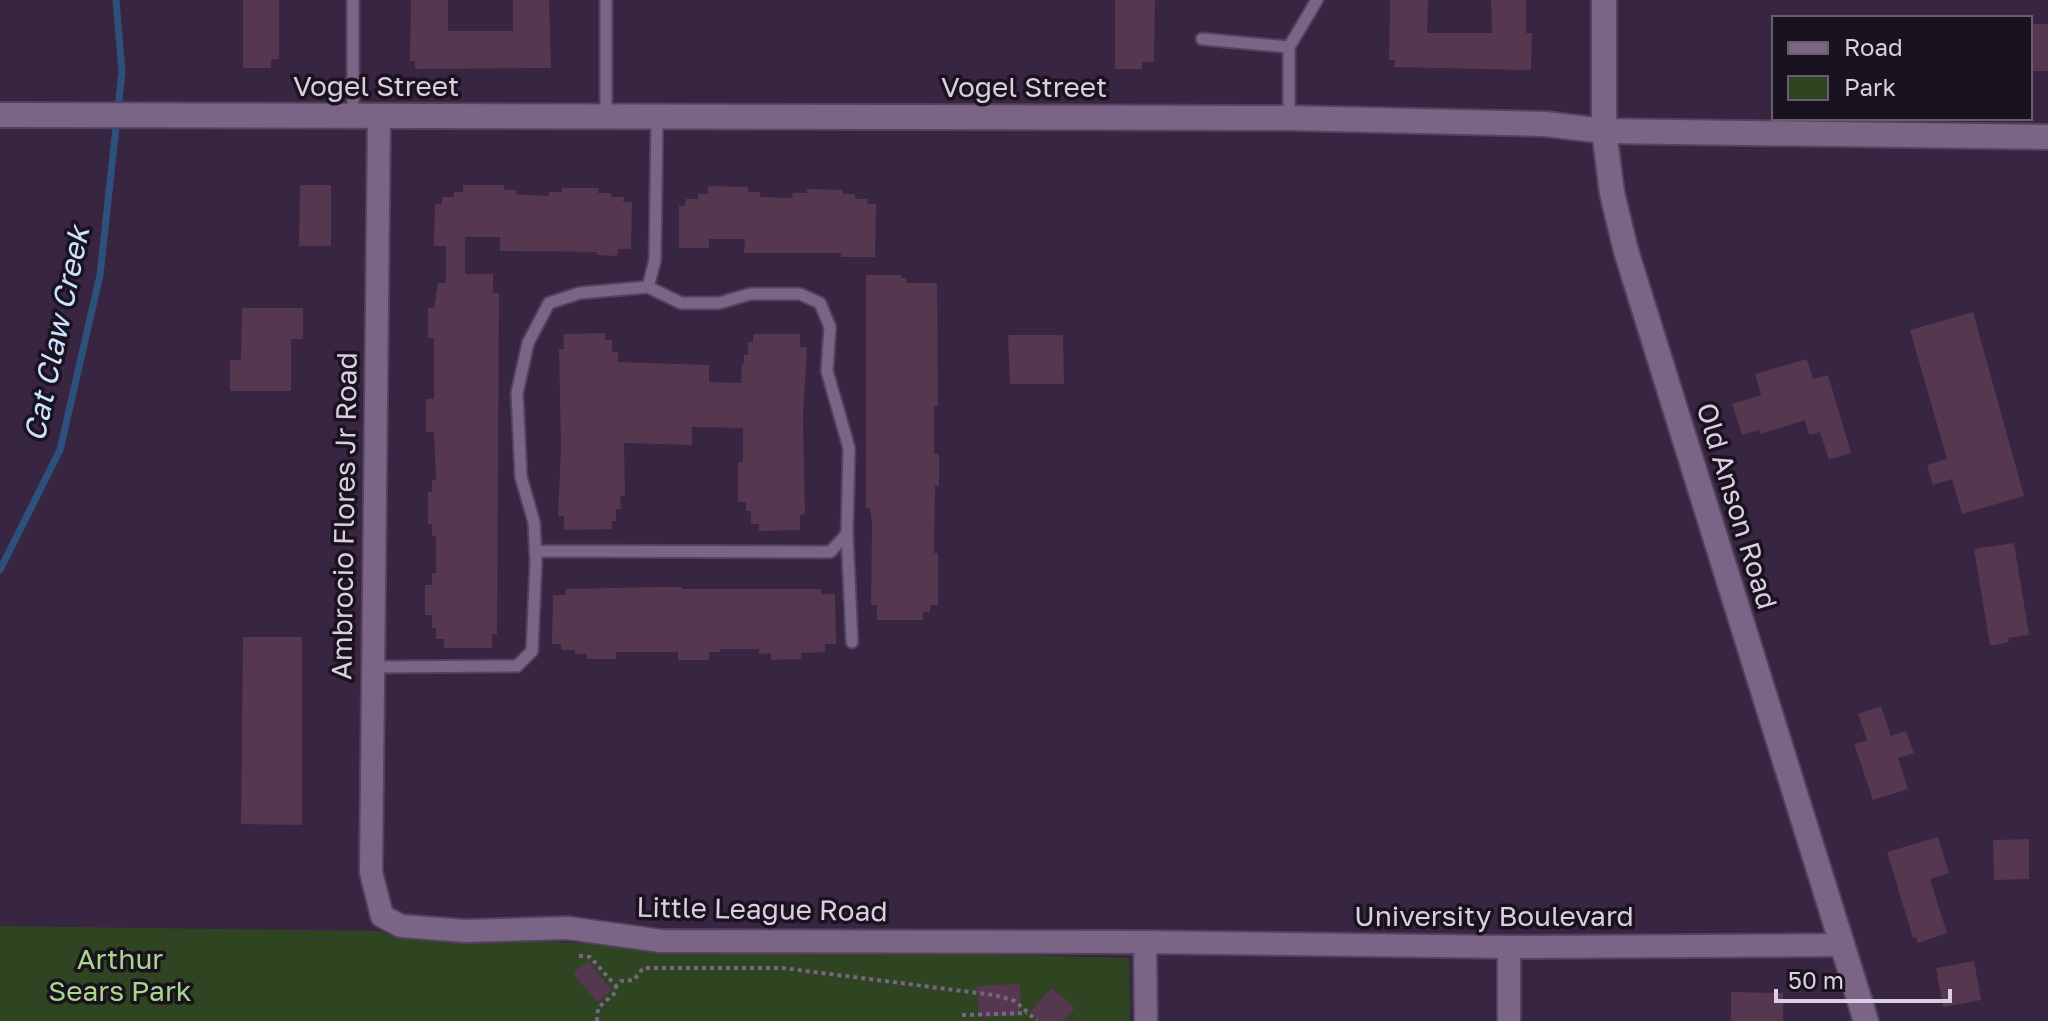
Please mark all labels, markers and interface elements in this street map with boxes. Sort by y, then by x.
legend [1772,16,2032,120]
text: Road [1844,32,1903,61]
street label: Vogel Street [293,69,459,102]
street label: Vogel Street [941,70,1107,103]
text: Park [1844,72,1896,101]
water label: Cat Claw Creek [16,220,97,444]
street label: Ambrocio Flores Jr Road [324,352,363,680]
street label: Old Anson Road [1690,399,1785,613]
street label: Little League Road [636,890,888,927]
street label: University Boulevard [1354,899,1634,932]
park label: Arthur Sears Park [48,942,192,1007]
scale bar [1776,953,1950,1003]
text: 50 m [1788,965,1844,994]

